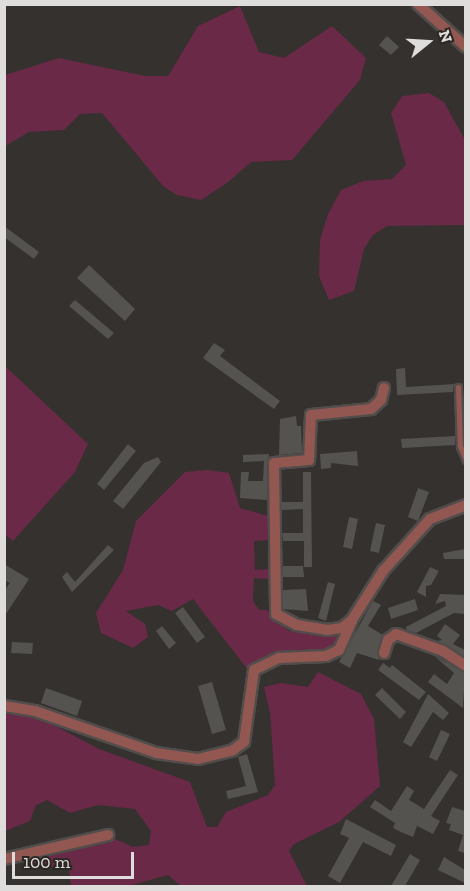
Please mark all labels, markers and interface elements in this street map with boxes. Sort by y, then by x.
north arrow [398,12,458,72]
text: N [435,28,457,45]
scale bar [15,840,136,878]
text: 100 m [23,851,70,873]

